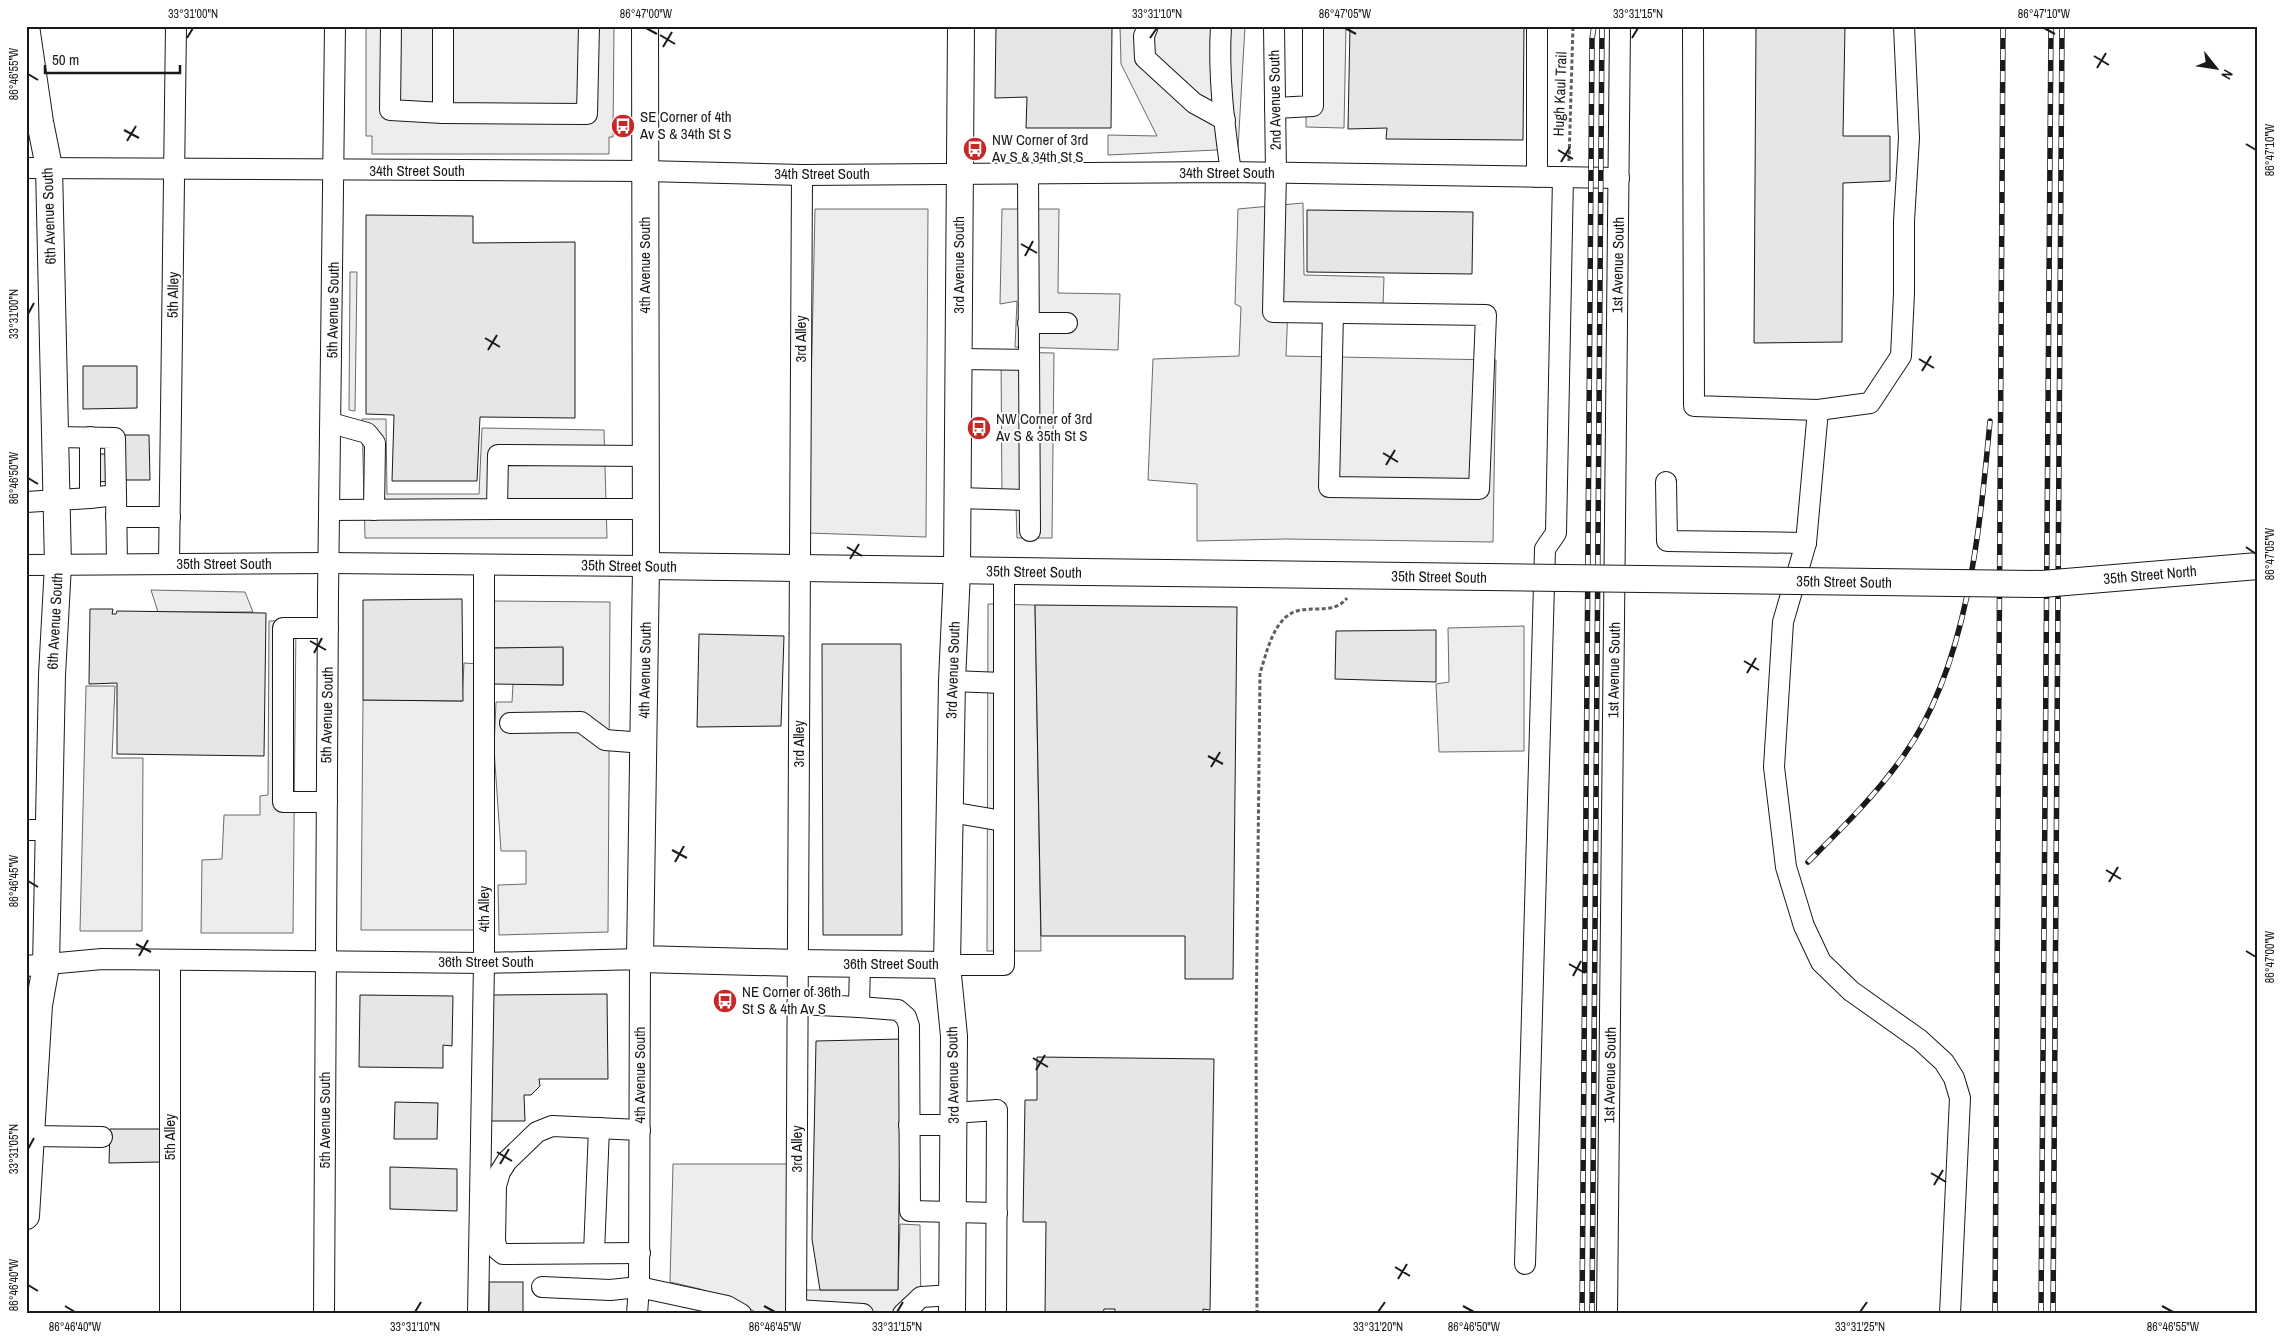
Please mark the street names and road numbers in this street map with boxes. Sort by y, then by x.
street label: 2nd Avenue South [1263,50,1286,150]
street label: Hugh Kaul Trail [1548,51,1571,137]
street label: 34th Street South [369,160,465,181]
street label: 34th Street South [1179,162,1275,183]
street label: 34th Street South [774,163,870,184]
street label: 6th Avenue South [36,167,61,265]
street label: 3rd Avenue South [948,216,969,314]
street label: 4th Avenue South [634,217,655,313]
street label: 1st Avenue South [1606,217,1629,313]
street label: 5th Avenue South [321,261,344,359]
street label: 5th Alley [162,271,183,318]
street label: 3rd Alley [790,315,811,363]
street label: 35th Street South [176,553,272,574]
street label: 35th Street South [581,554,677,577]
street label: 35th Street South [986,560,1082,583]
street label: 35th Street North [2102,560,2198,589]
street label: 35th Street South [1391,565,1487,588]
street label: 35th Street South [1796,570,1892,593]
street label: 6th Avenue South [41,572,68,670]
street label: 4th Avenue South [633,621,656,719]
street label: 3rd Avenue South [940,621,965,719]
street label: 1st Avenue South [1602,622,1625,718]
street label: 5th Avenue South [315,666,338,764]
street label: 3rd Alley [788,720,809,768]
street label: 4th Alley [473,885,494,932]
street label: 36th Street South [438,951,534,972]
street label: 36th Street South [843,953,939,974]
street label: 3rd Avenue South [941,1026,964,1124]
street label: 4th Avenue South [629,1027,650,1123]
street label: 1st Avenue South [1598,1027,1621,1123]
street label: 5th Avenue South [314,1072,335,1168]
street label: 5th Alley [159,1113,180,1160]
street label: 3rd Alley [786,1125,807,1173]

